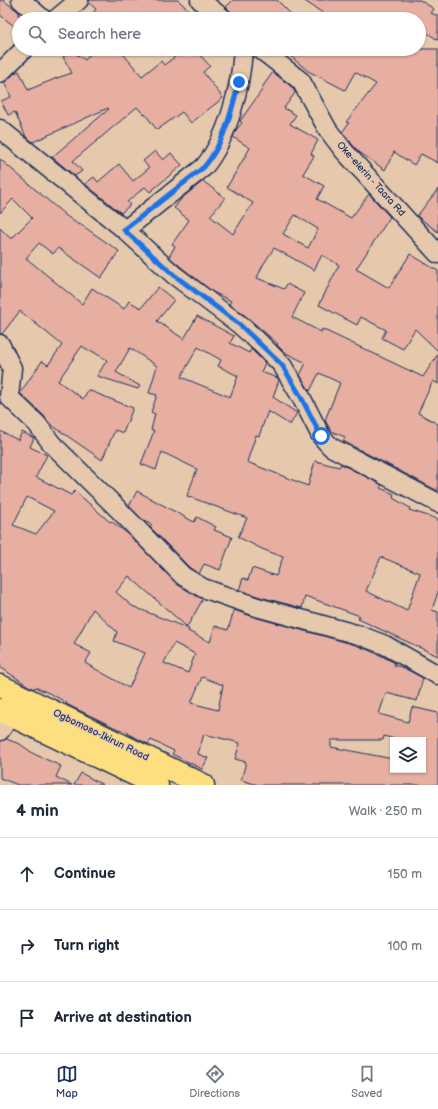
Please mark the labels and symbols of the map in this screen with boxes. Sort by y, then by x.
route end [230,73,248,91]
street label: Oke-elerin - Taara Rd [334,139,408,219]
route start [312,427,330,445]
street label: Ogbomoso-Ikirun Road [51,707,151,763]

